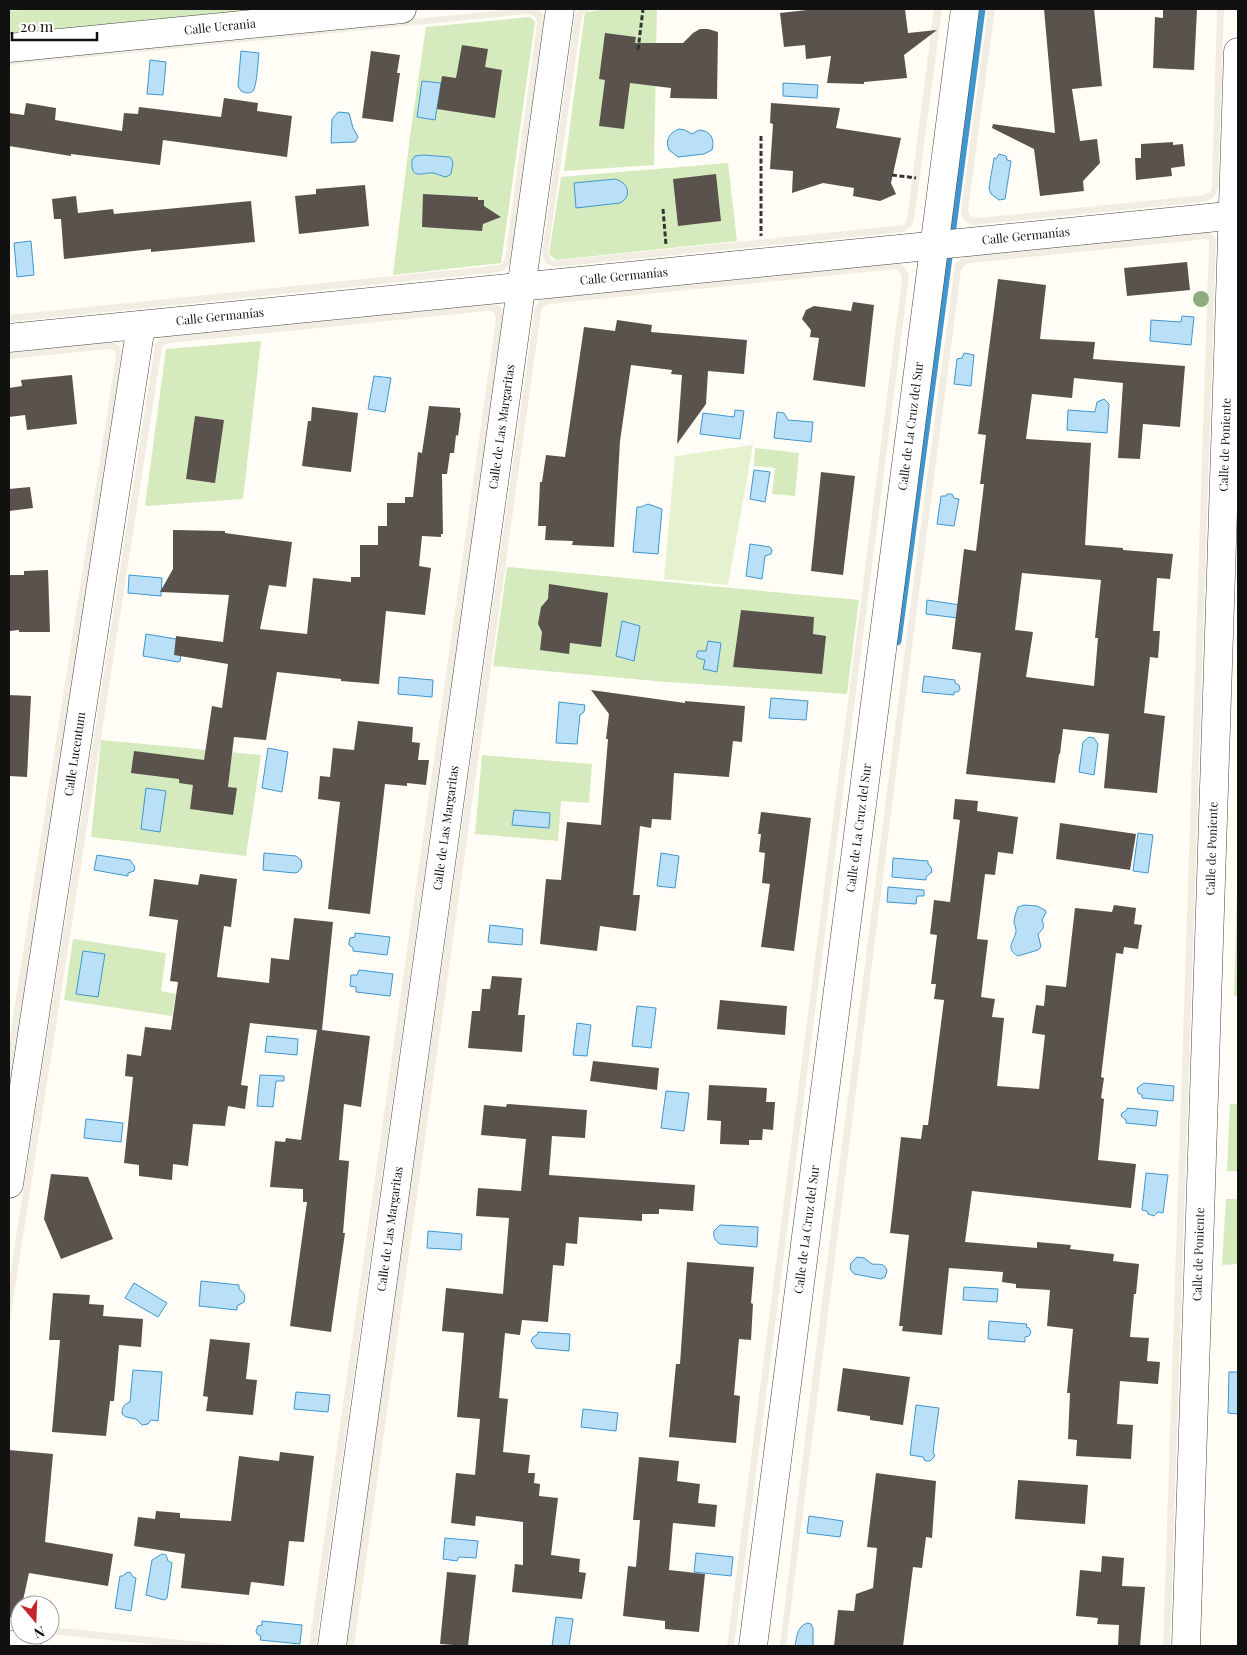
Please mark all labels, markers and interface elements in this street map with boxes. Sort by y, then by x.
scale bar [12,10,98,42]
street label: Calle Ucrania [183,15,256,38]
text: 20 m [20,16,54,36]
street label: Calle Germanías [981,223,1071,248]
street label: Calle Germanías [579,263,669,288]
street label: Calle Germanías [175,304,265,328]
street label: Calle de La Cruz del Sur [894,360,926,491]
street label: Calle de Las Margaritas [484,363,517,490]
street label: Calle de Poniente [1215,397,1234,492]
street label: Calle Lucentum [60,710,89,797]
street label: Calle de La Cruz del Sur [842,762,874,893]
street label: Calle de Las Margaritas [428,764,462,891]
street label: Calle de Poniente [1201,801,1221,896]
street label: Calle de La Cruz del Sur [790,1163,822,1295]
street label: Calle de Las Margaritas [372,1165,406,1292]
street label: Calle de Poniente [1188,1207,1207,1301]
north arrow [10,1595,60,1645]
text: N [32,1622,47,1643]

